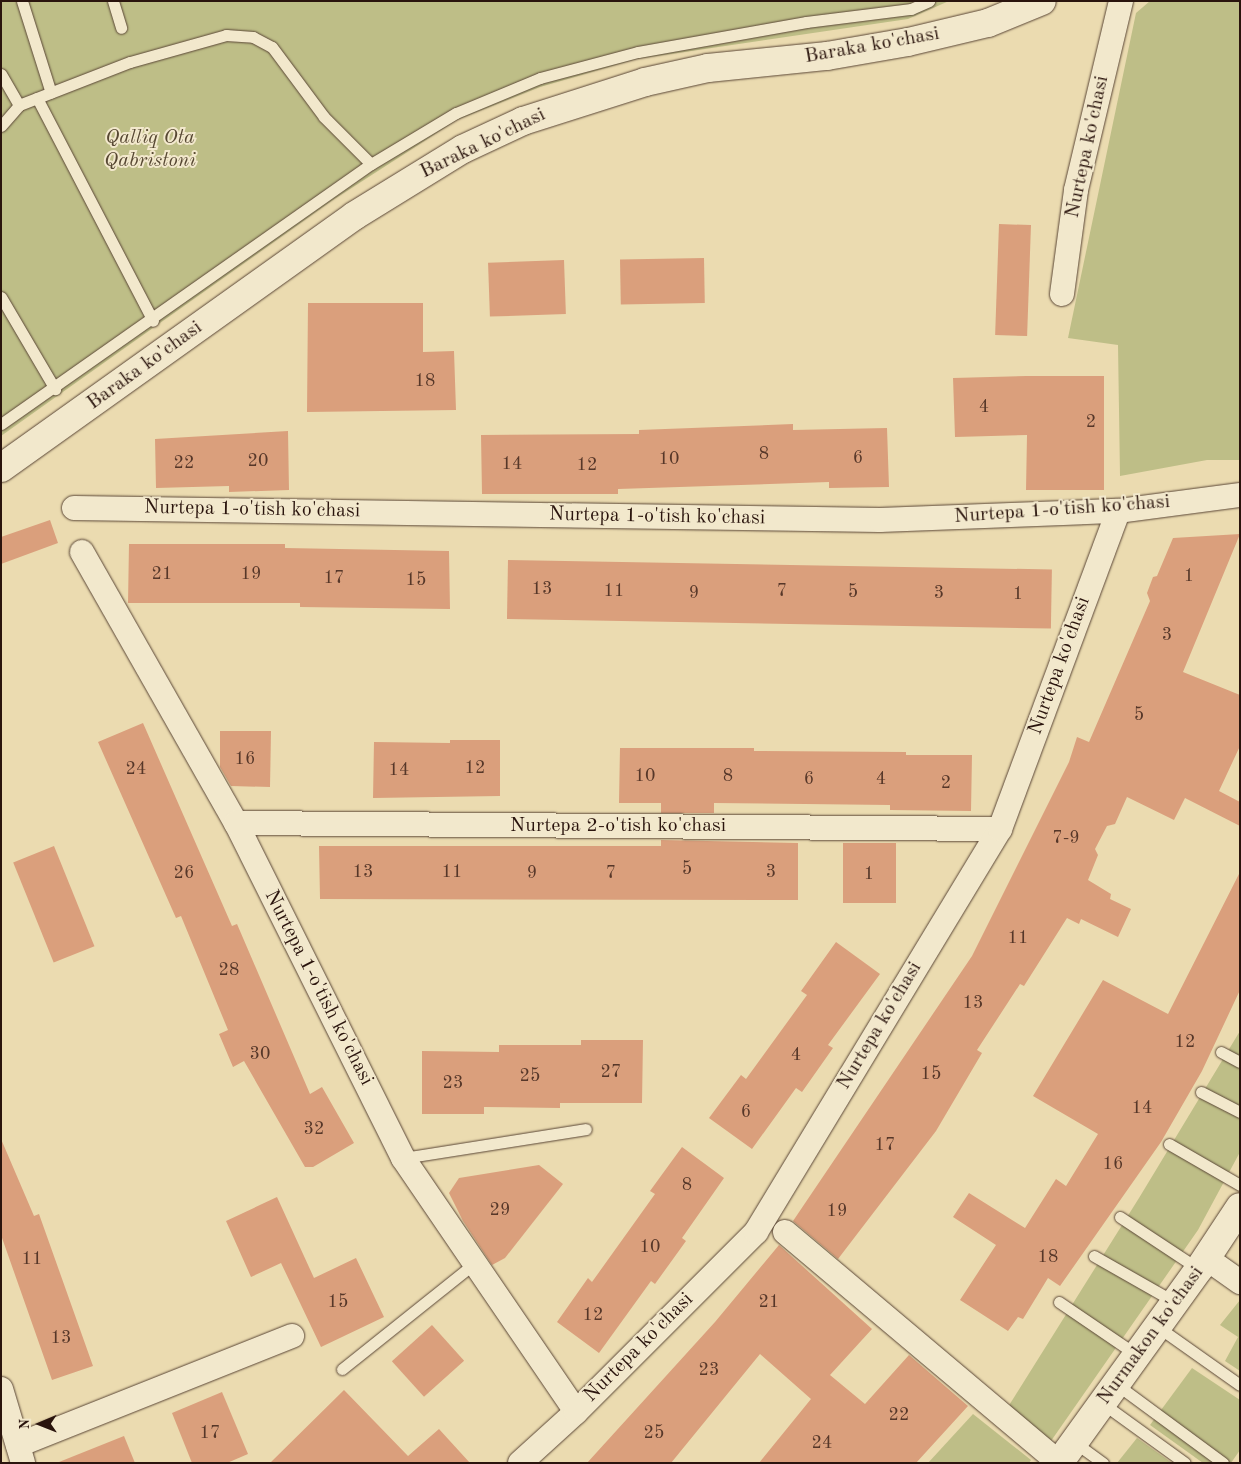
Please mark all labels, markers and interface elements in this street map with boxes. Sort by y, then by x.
street label: Baraka ko'chasi [803,22,941,70]
street label: Nurtepa ko'chasi [1061,74,1115,220]
street label: Baraka ko'chasi [416,103,550,185]
park label: Qalliq Ota Qabristoni [104,126,196,173]
street label: Baraka ko'chasi [83,316,207,416]
house number: 18 [415,370,435,392]
house number: 4 [979,396,989,418]
house number: 2 [1086,411,1096,433]
house number: 8 [759,443,769,465]
house number: 6 [853,447,863,469]
house number: 10 [659,448,679,470]
house number: 20 [248,450,268,472]
house number: 22 [174,452,194,474]
house number: 14 [502,453,522,475]
house number: 12 [577,454,597,476]
street label: Nurtepa 1-o'tish ko'chasi [953,490,1171,530]
street label: Nurtepa 1-o'tish ko'chasi [144,496,360,524]
street label: Nurtepa 1-o'tish ko'chasi [549,503,765,531]
house number: 21 [152,563,172,585]
house number: 19 [241,563,261,585]
house number: 1 [1184,565,1194,587]
house number: 17 [324,567,344,589]
house number: 15 [406,569,426,591]
house number: 13 [532,578,552,600]
house number: 11 [604,580,624,602]
house number: 7 [777,580,787,602]
house number: 5 [848,581,858,603]
house number: 9 [689,582,699,604]
house number: 3 [934,582,944,604]
house number: 1 [1013,583,1023,605]
street label: Nurtepa ko'chasi [1024,594,1096,738]
house number: 3 [1162,624,1172,646]
house number: 5 [1134,704,1144,726]
house number: 16 [235,748,255,770]
house number: 12 [465,757,485,779]
house number: 24 [126,758,146,780]
house number: 14 [389,759,409,781]
house number: 10 [635,765,655,787]
house number: 8 [723,765,733,787]
house number: 6 [804,768,814,790]
house number: 4 [876,768,886,790]
house number: 2 [941,772,951,794]
street label: Nurtepa 2-o'tish ko'chasi [510,814,726,838]
house number: 7-9 [1052,827,1080,849]
house number: 5 [682,858,692,880]
house number: 13 [353,861,373,883]
house number: 11 [442,861,462,883]
house number: 3 [766,861,776,883]
house number: 26 [174,862,194,884]
house number: 9 [527,862,537,884]
house number: 7 [606,862,616,884]
house number: 1 [864,863,874,885]
street label: Nurtepa 1-o'tish ko'chasi [258,886,378,1090]
house number: 11 [1008,927,1028,949]
street label: Nurtepa ko'chasi [832,958,928,1094]
house number: 28 [219,959,239,981]
house number: 13 [963,992,983,1014]
house number: 12 [1175,1031,1195,1053]
house number: 30 [250,1043,270,1065]
house number: 4 [791,1044,801,1066]
house number: 27 [601,1061,621,1083]
house number: 15 [921,1063,941,1085]
house number: 25 [520,1065,540,1087]
house number: 23 [443,1072,463,1094]
house number: 14 [1132,1097,1152,1119]
house number: 6 [741,1101,751,1123]
house number: 32 [304,1118,324,1140]
house number: 17 [875,1134,895,1156]
house number: 16 [1103,1153,1123,1175]
house number: 8 [682,1174,692,1196]
house number: 29 [490,1199,510,1221]
house number: 19 [827,1200,847,1222]
house number: 10 [640,1236,660,1258]
house number: 18 [1038,1246,1058,1268]
house number: 11 [22,1248,42,1270]
street label: Nurmakon ko'chasi [1093,1262,1209,1410]
street label: Nurtepa ko'chasi [579,1288,699,1408]
house number: 15 [328,1291,348,1313]
house number: 21 [759,1291,779,1313]
house number: 12 [583,1304,603,1326]
house number: 13 [51,1327,71,1349]
house number: 23 [699,1359,719,1381]
north arrow [15,1399,65,1449]
house number: 22 [889,1404,909,1426]
text: N [18,1419,32,1430]
house number: 17 [200,1422,220,1444]
house number: 25 [644,1422,664,1444]
house number: 24 [812,1432,832,1454]

